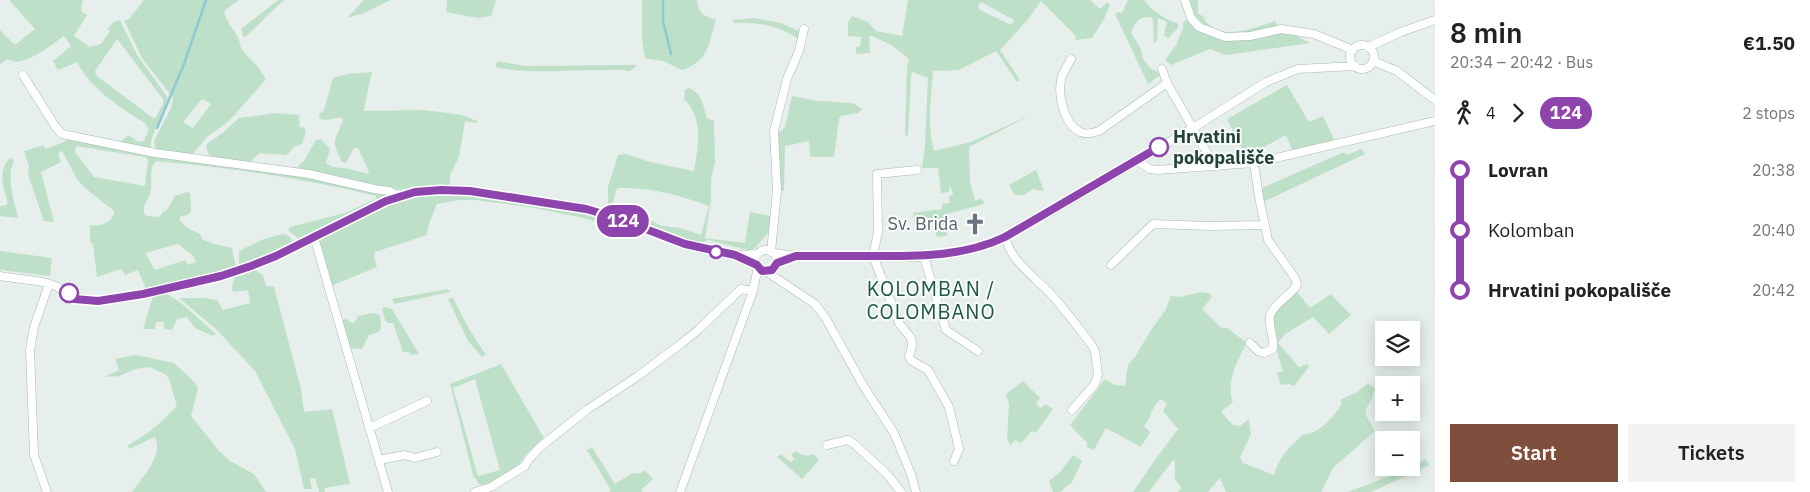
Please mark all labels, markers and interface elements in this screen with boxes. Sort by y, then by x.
text: 8 min [1450,14,1522,51]
text: €1.50 [1743,31,1795,55]
text: 20:34 – 20:42 · Bus [1450,52,1593,72]
icon: walk [1450,99,1478,127]
icon: forward [1504,99,1532,127]
text: 124 [1550,101,1582,124]
text: 4 [1486,103,1496,123]
text: 2 stops [1742,103,1795,123]
place label: Hrvatini pokopališče [1173,125,1274,169]
marker: Hrvatini pokopališče [1149,137,1169,157]
text: Lovran [1488,158,1548,182]
text: 20:38 [1752,160,1795,180]
line badge: 124 [594,205,652,237]
text: 124 [607,209,639,232]
church icon: Sv. Brida [962,211,988,237]
place label: Sv. Brida [887,212,958,235]
text: Kolomban [1488,218,1575,242]
text: 20:40 [1752,220,1795,240]
unlabelled marker [709,245,723,259]
district label: KOLOMBAN / COLOMBANO [866,275,996,325]
text: Hrvatini pokopališče [1488,278,1671,302]
text: 20:42 [1752,280,1795,300]
unlabelled marker [59,283,79,303]
map controls [1375,321,1420,476]
button: layers [1375,321,1420,366]
button: + [1375,376,1420,421]
button: Start [1450,424,1618,482]
button: Tickets [1628,424,1795,482]
button: − [1375,431,1420,476]

